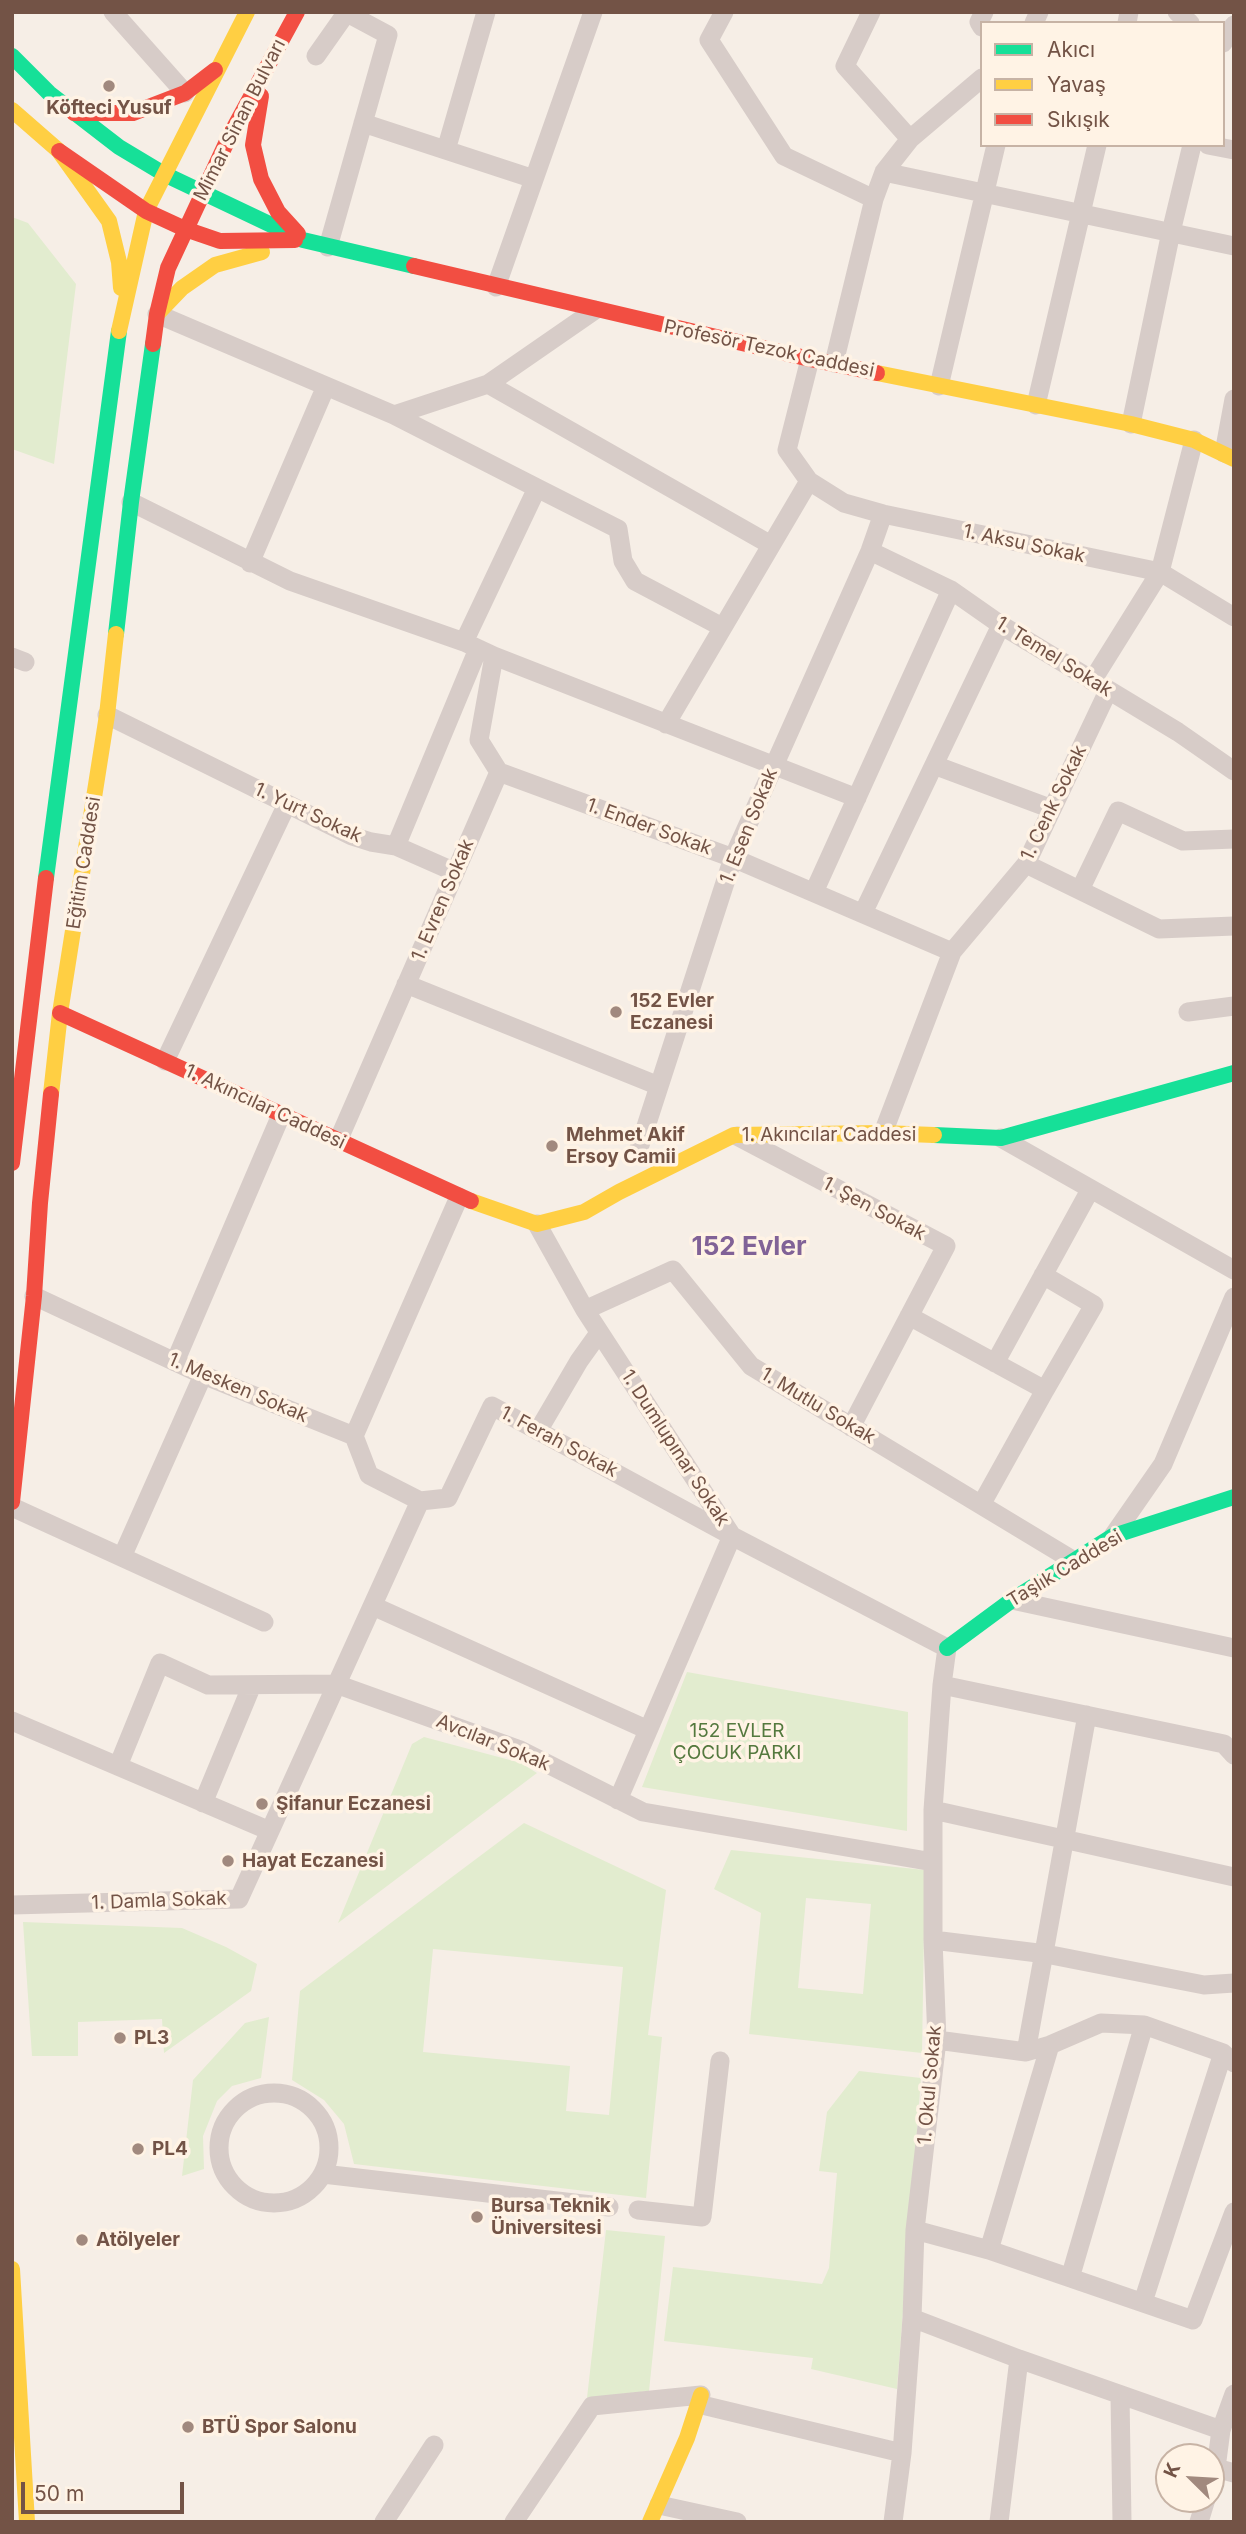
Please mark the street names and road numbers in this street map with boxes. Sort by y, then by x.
street label: Mimar Sinan Bulvarı [189,35,291,205]
street label: Profesör Tezok Caddesi [662,316,876,382]
street label: 1. Aksu Sokak [961,520,1087,568]
street label: 1. Temel Sokak [991,612,1117,702]
street label: 1. Cenk Sokak [1016,742,1092,864]
street label: 1. Esen Sokak [715,765,783,887]
street label: 1. Yurt Sokak [251,778,365,848]
street label: 1. Ender Sokak [583,794,715,860]
street label: Eğitim Caddesi [62,795,106,931]
street label: 1. Evren Sokak [407,836,479,964]
street label: 1. Akıncılar Caddesi [181,1060,349,1154]
street label: 1. Akıncılar Caddesi [742,1124,916,1146]
street label: 1. Şen Sokak [819,1172,929,1246]
street label: 1. Mesken Sokak [165,1348,311,1428]
street label: 1. Mutlu Sokak [757,1363,879,1449]
street label: 1. Dumlupınar Sokak [616,1366,734,1530]
street label: 1. Ferah Sokak [496,1402,622,1482]
street label: Taşlık Caddesi [1003,1526,1127,1612]
street label: Avcılar Sokak [433,1710,553,1776]
street label: 1. Damla Sokak [91,1887,227,1915]
street label: 1. Okul Sokak [913,2024,947,2146]

